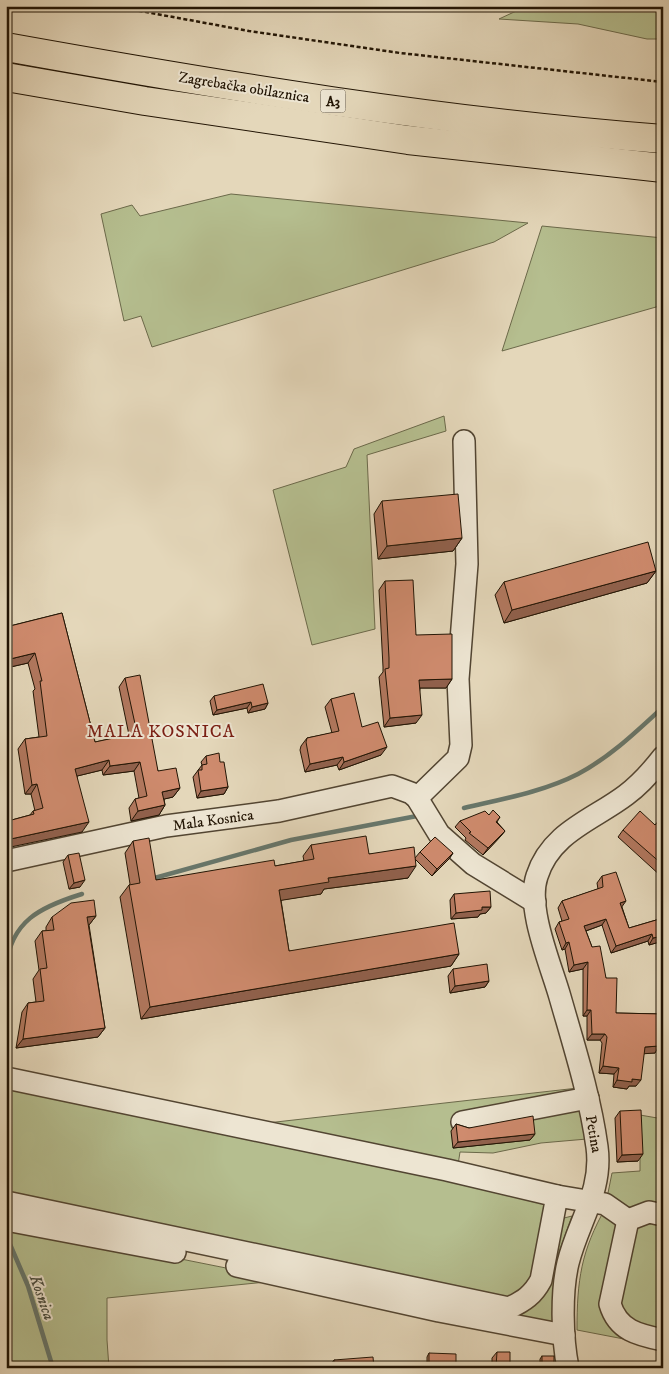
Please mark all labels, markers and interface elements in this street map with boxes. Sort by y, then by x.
street label: Zagrebačka obilaznica [177,68,311,107]
road number: A3 [320,90,346,112]
district label: MALA KOSNICA [87,721,235,743]
street label: Mala Kosnica [171,805,255,836]
street label: Petina [581,1114,606,1155]
water label: Kosnica [25,1271,59,1323]

